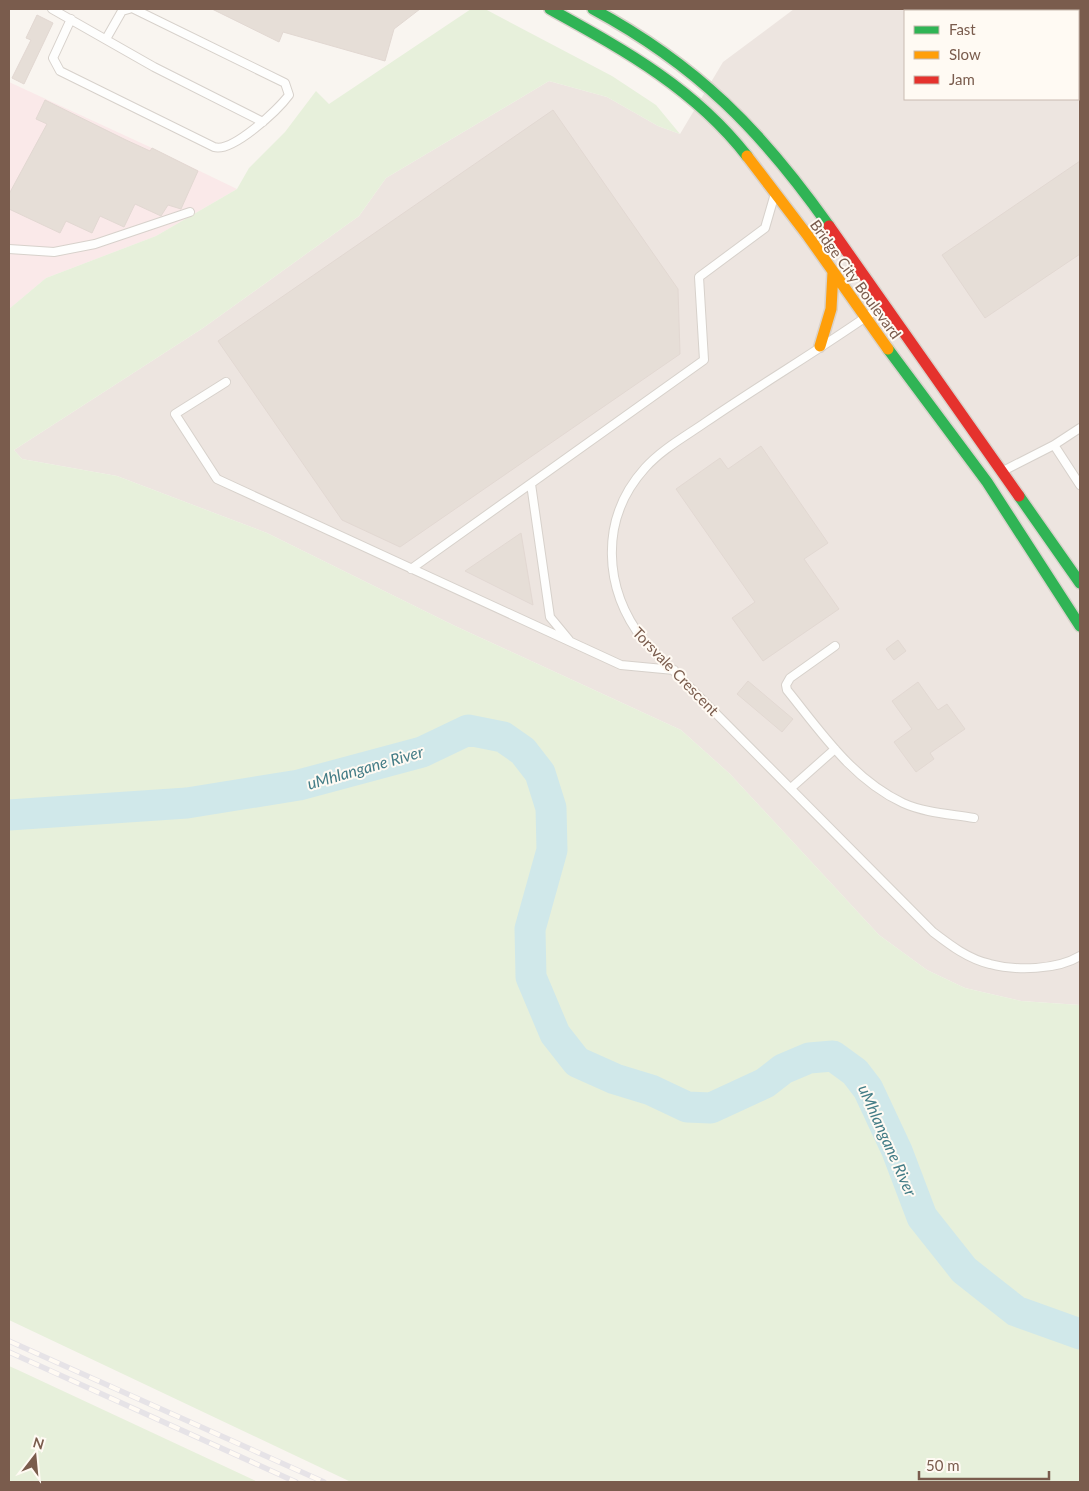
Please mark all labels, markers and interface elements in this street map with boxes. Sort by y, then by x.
legend [904,10,1079,100]
text: Fast [949,20,976,38]
text: Slow [949,45,981,63]
text: Jam [949,70,975,88]
street label: Bridge City Boulevard [807,216,905,342]
street label: Torsvale Crescent [629,623,723,719]
water label: uMhlangane River [305,741,426,793]
water label: uMhlangane River [855,1081,921,1199]
north arrow [10,1431,60,1481]
text: N [31,1433,46,1453]
scale bar [919,1448,1049,1480]
text: 50 m [926,1456,960,1474]

